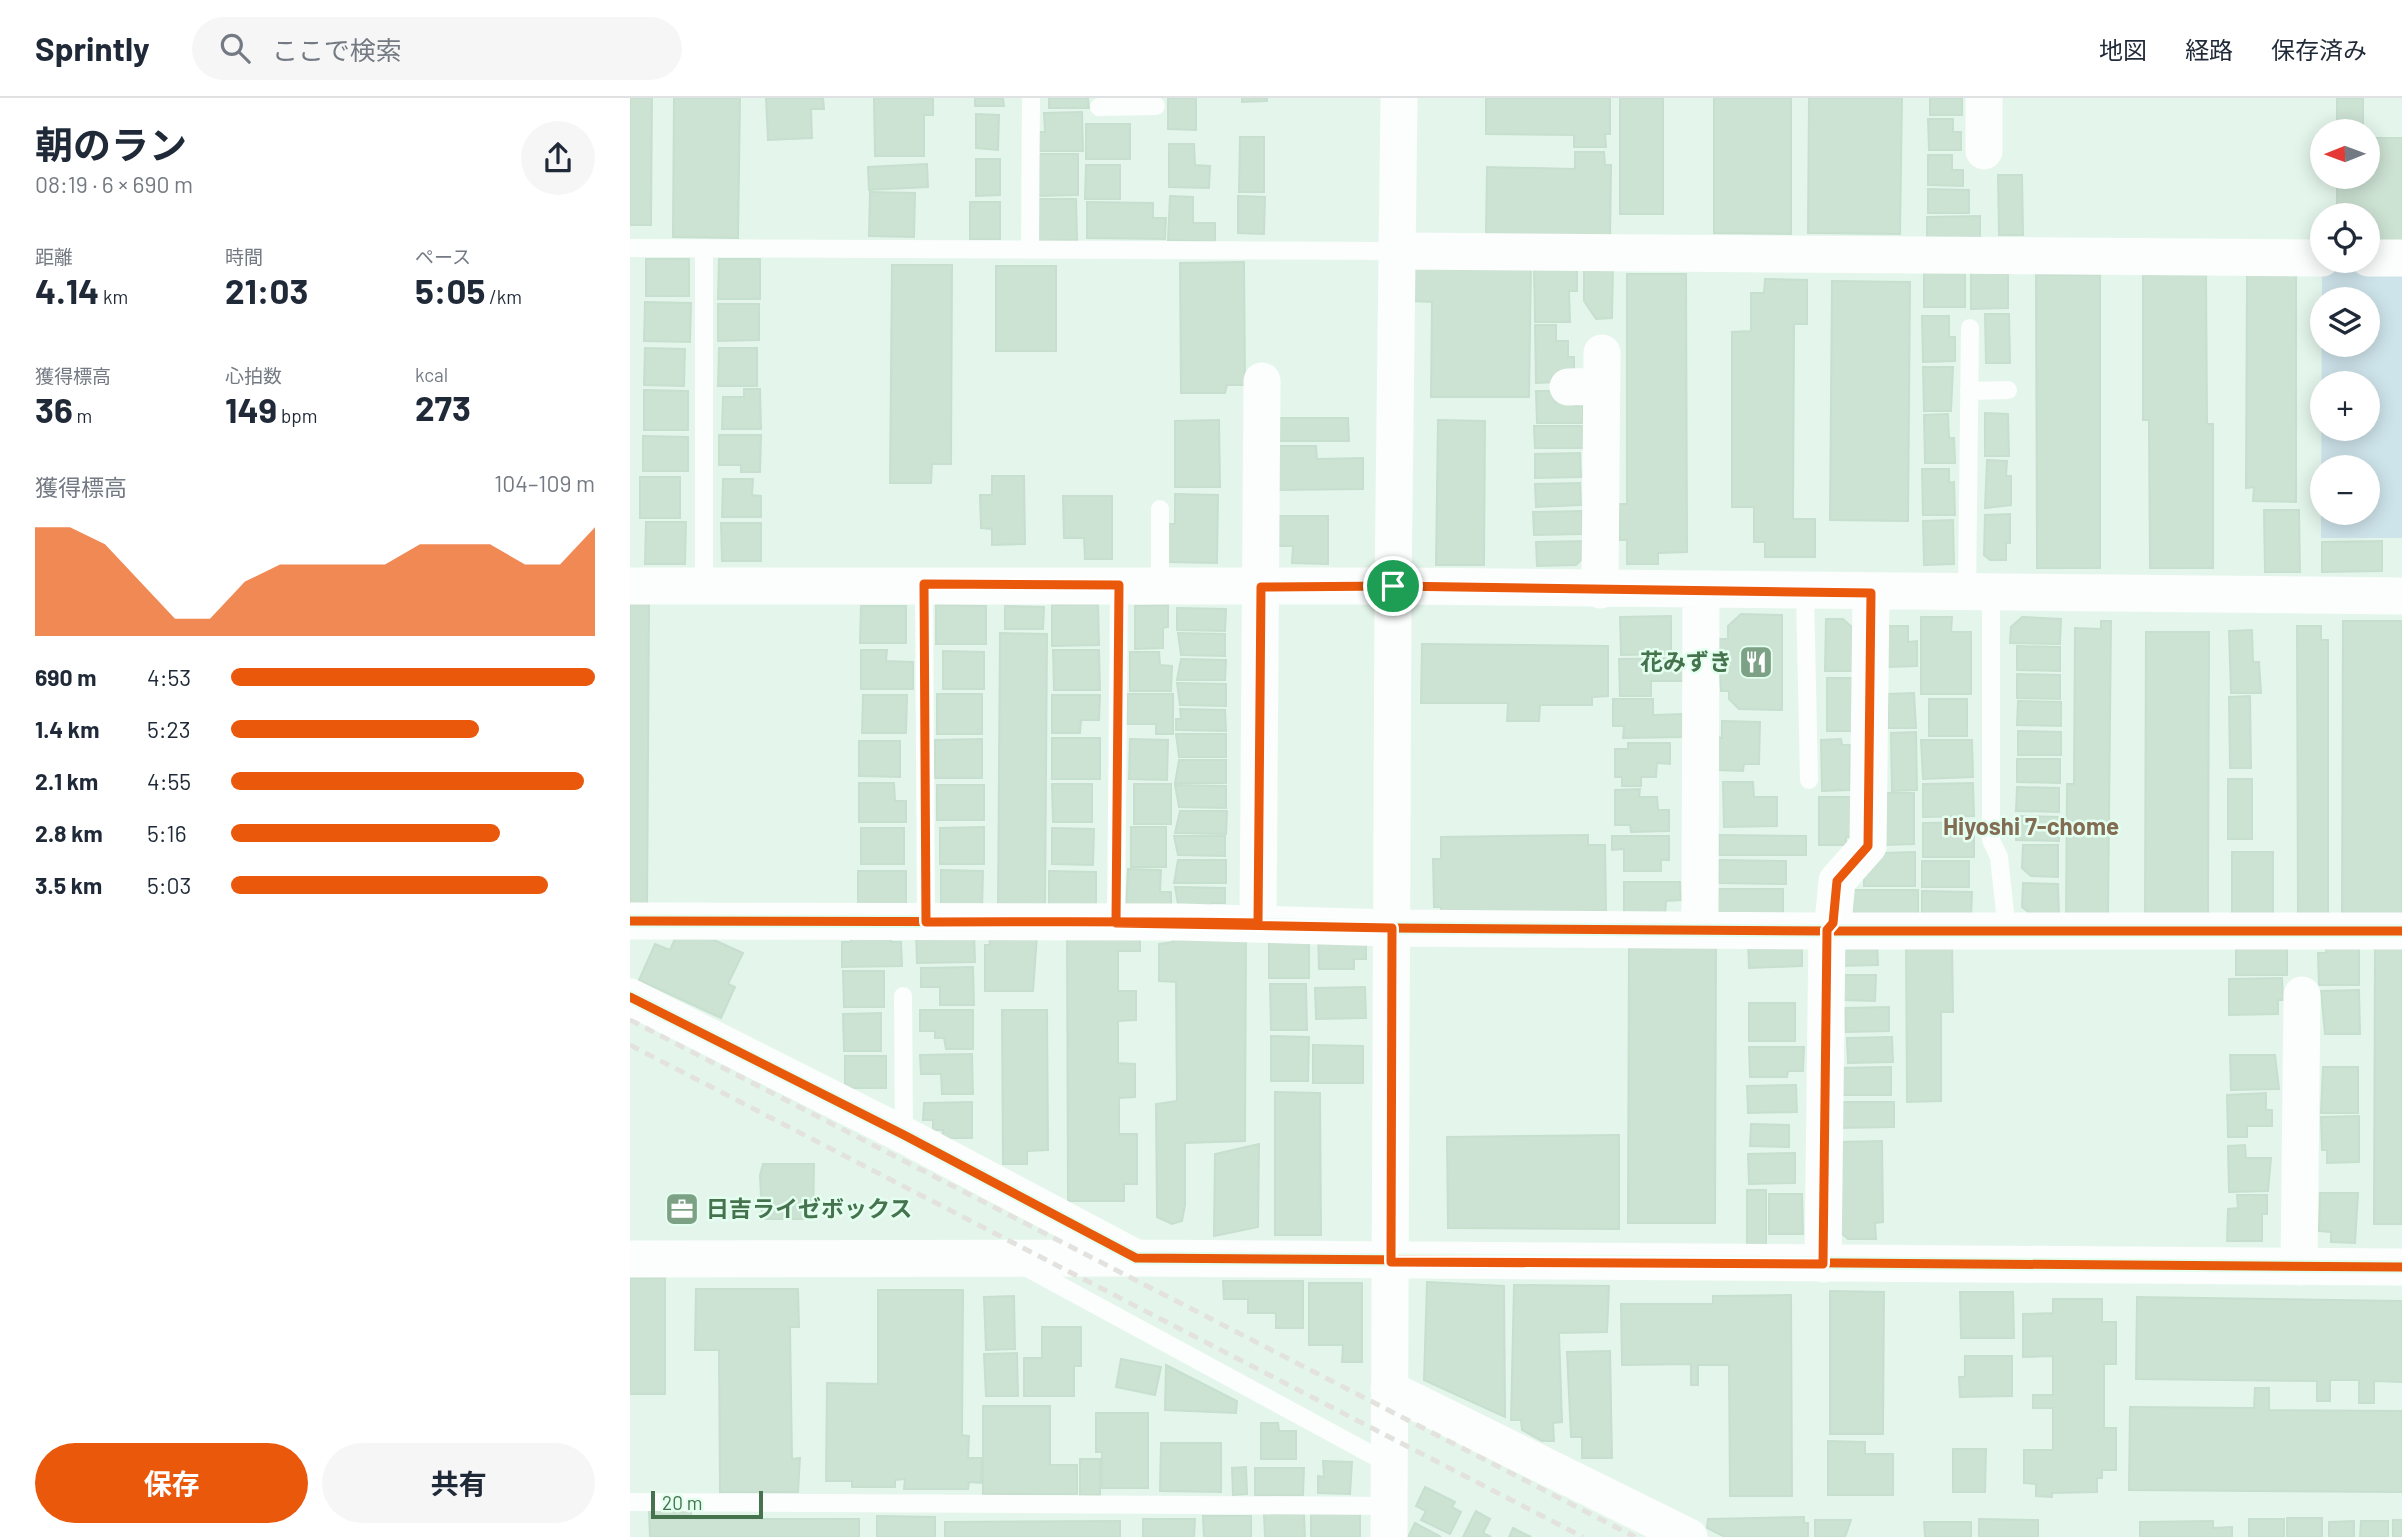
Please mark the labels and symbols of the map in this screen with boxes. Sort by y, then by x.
north arrow [2310,119,2380,189]
pin [1363,556,1423,616]
restaurant icon: 花みずき [1737,643,1775,681]
place label: 花みずき [1640,647,1732,675]
district label: Hiyoshi 7-chome [1943,811,2119,840]
office icon: 日吉ライゼボックス [663,1190,701,1228]
place label: 日吉ライゼボックス [706,1194,912,1222]
scale bar [651,1488,763,1520]

